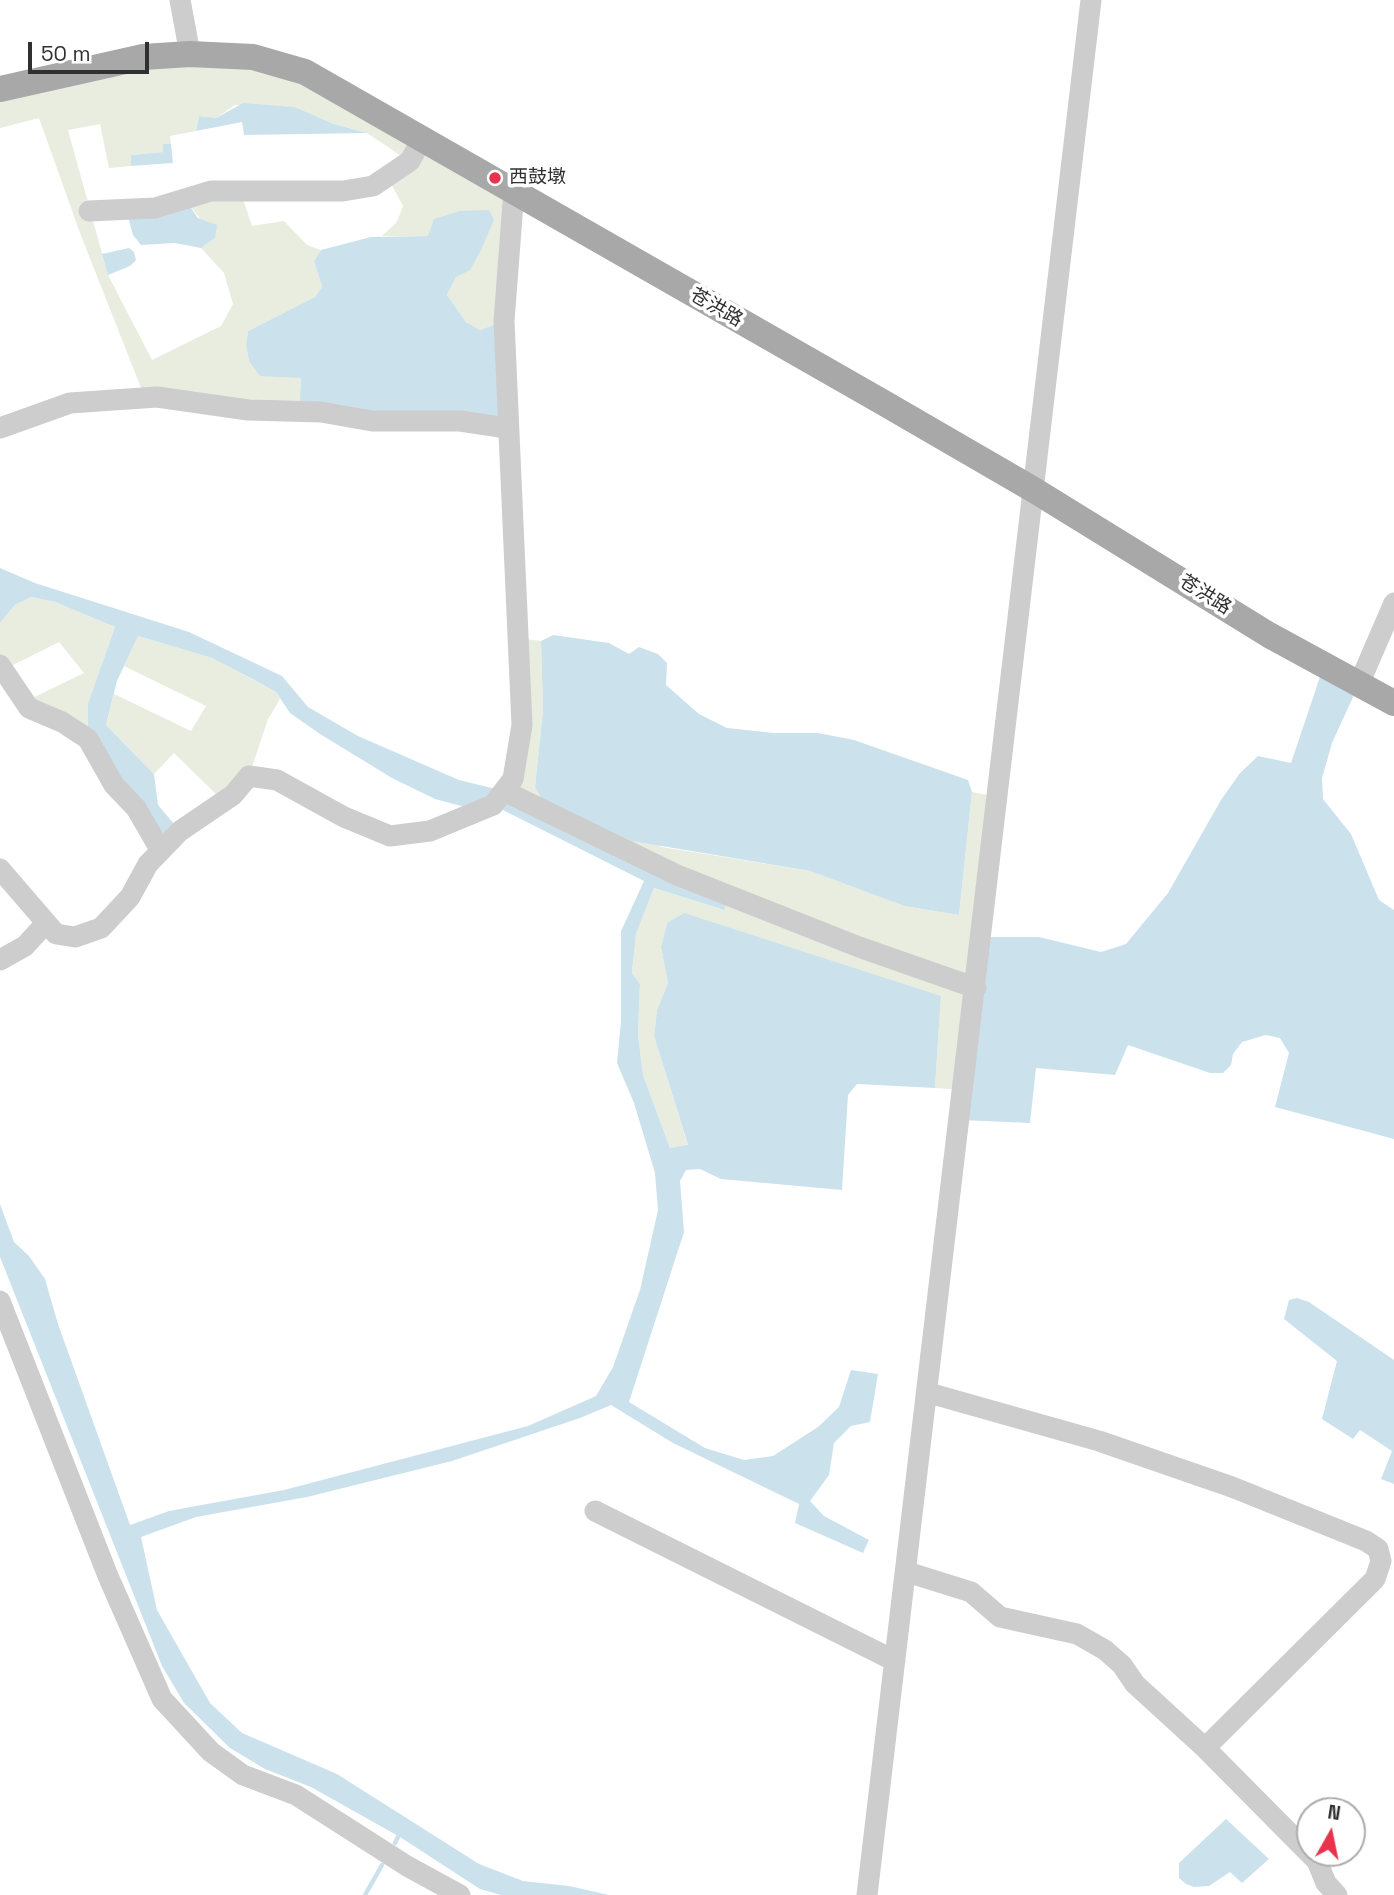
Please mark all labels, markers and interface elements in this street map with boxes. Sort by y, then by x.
scale bar [32,28,152,72]
text: 50 m [41,40,91,67]
place label: 西鼓墩 [509,167,566,189]
marker: 西鼓墩 [487,170,503,186]
street label: 苍洪路 [686,284,746,332]
street label: 苍洪路 [1175,570,1235,620]
north arrow [1296,1797,1366,1867]
text: N [1326,1799,1342,1826]

